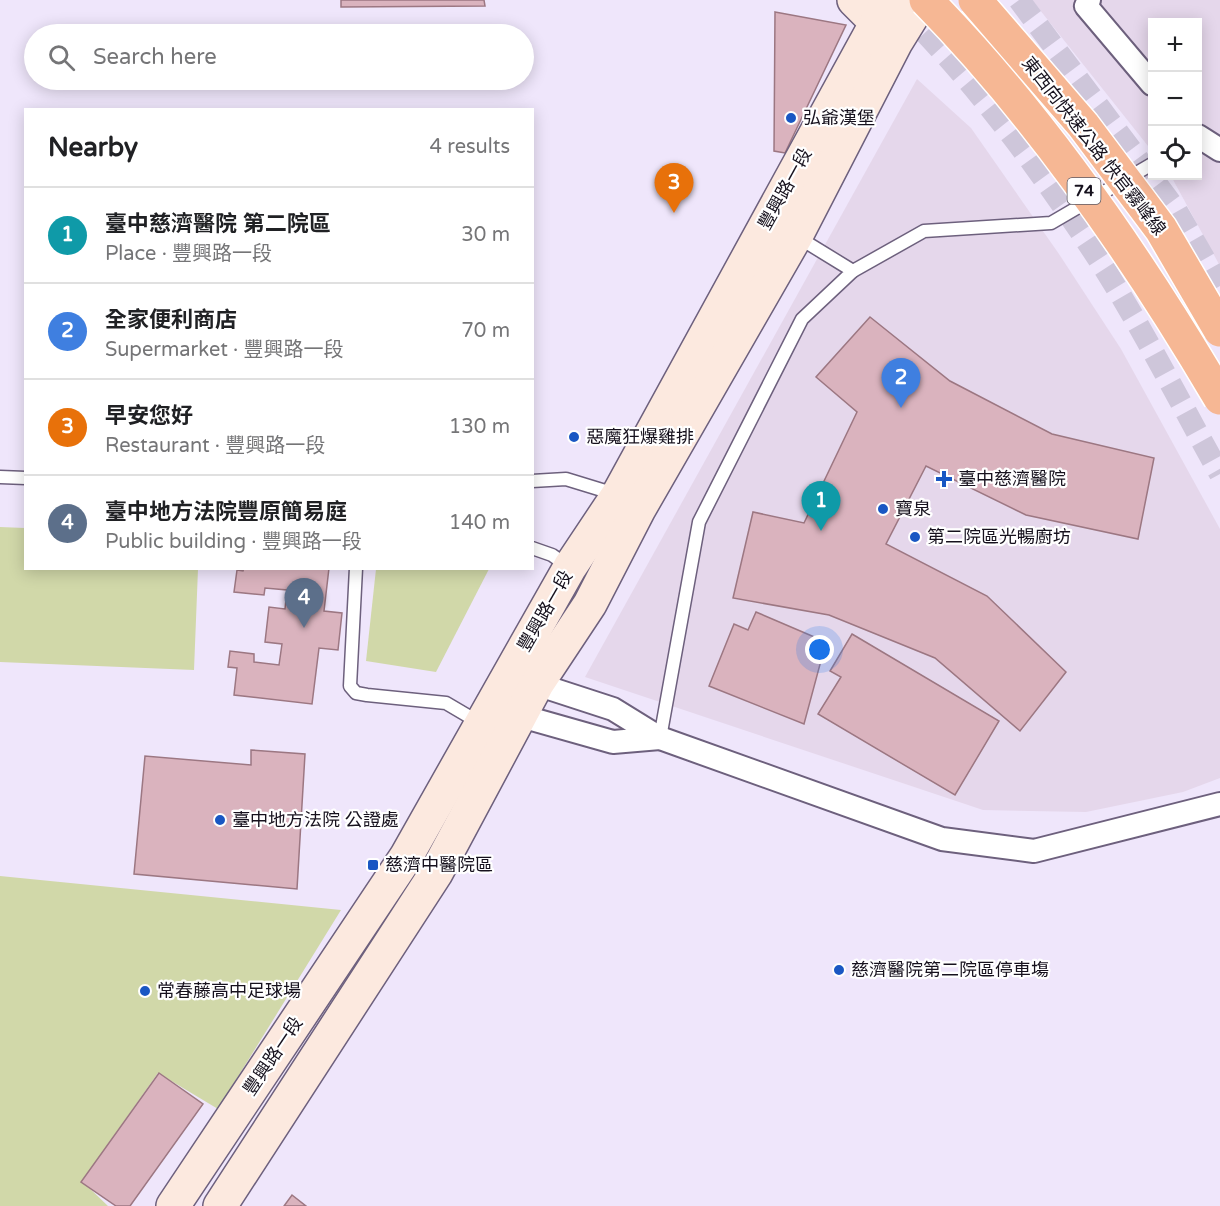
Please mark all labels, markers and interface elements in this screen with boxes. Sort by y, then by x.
map controls [1148,18,1202,180]
button: + [1148,18,1202,72]
search box [24,24,534,90]
icon: search [45,41,78,74]
text: Search here [93,44,217,70]
street label: 東西向快速公路 快官霧峰線 [1017,52,1171,240]
button: − [1148,72,1202,126]
place label: 弘爺漢堡 [803,107,875,129]
marker: 弘爺漢堡 [784,111,798,125]
button: locate [1148,126,1202,180]
text: Nearby [48,132,138,163]
text: 4 results [430,135,510,159]
street label: 豐興路一段 [754,144,816,234]
pin: 3 [654,164,694,213]
road number: 74 [1068,178,1100,204]
text: 臺中慈濟醫院 第二院區 [105,211,331,237]
text: 1 [61,223,74,247]
text: 30 m [461,223,510,247]
text: Place · 豐興路一段 [105,242,272,266]
text: 全家便利商店 [105,307,237,333]
text: 2 [61,319,74,343]
text: 70 m [461,319,510,343]
text: Supermarket · 豐興路一段 [105,338,343,362]
pin: 2 [882,358,920,408]
text: 早安您好 [105,403,193,429]
text: 3 [61,415,74,439]
text: 130 m [449,415,510,439]
place label: 惡魔狂爆雞排 [586,426,694,448]
marker: 惡魔狂爆雞排 [567,430,581,444]
text: Restaurant · 豐興路一段 [105,434,325,458]
place label: 臺中慈濟醫院 [958,468,1066,490]
marker: 臺中慈濟醫院 [935,470,953,488]
pin: 1 [802,482,840,531]
place label: 寶泉 [895,498,931,520]
text: 臺中地方法院豐原簡易庭 [105,499,347,525]
marker: 寶泉 [876,502,890,516]
text: 4 [61,511,74,535]
text: 140 m [449,511,510,535]
place label: 第二院區光暢廚坊 [927,526,1071,548]
text: Public building · 豐興路一段 [105,530,362,554]
marker: 第二院區光暢廚坊 [908,530,922,544]
street label: 豐興路一段 [513,567,577,655]
pin: 4 [284,578,324,628]
your location [805,635,834,664]
place label: 臺中地方法院 公證處 [232,809,399,831]
marker: 臺中地方法院 公證處 [213,813,227,827]
place label: 慈濟中醫院區 [385,854,493,876]
marker: 慈濟中醫院區 [366,858,380,872]
place label: 慈濟醫院第二院區停車塲 [851,959,1049,981]
marker: 慈濟醫院第二院區停車塲 [832,963,846,977]
place label: 常春藤高中足球場 [157,980,301,1002]
marker: 常春藤高中足球場 [138,984,152,998]
street label: 豐興路一段 [239,1013,307,1099]

